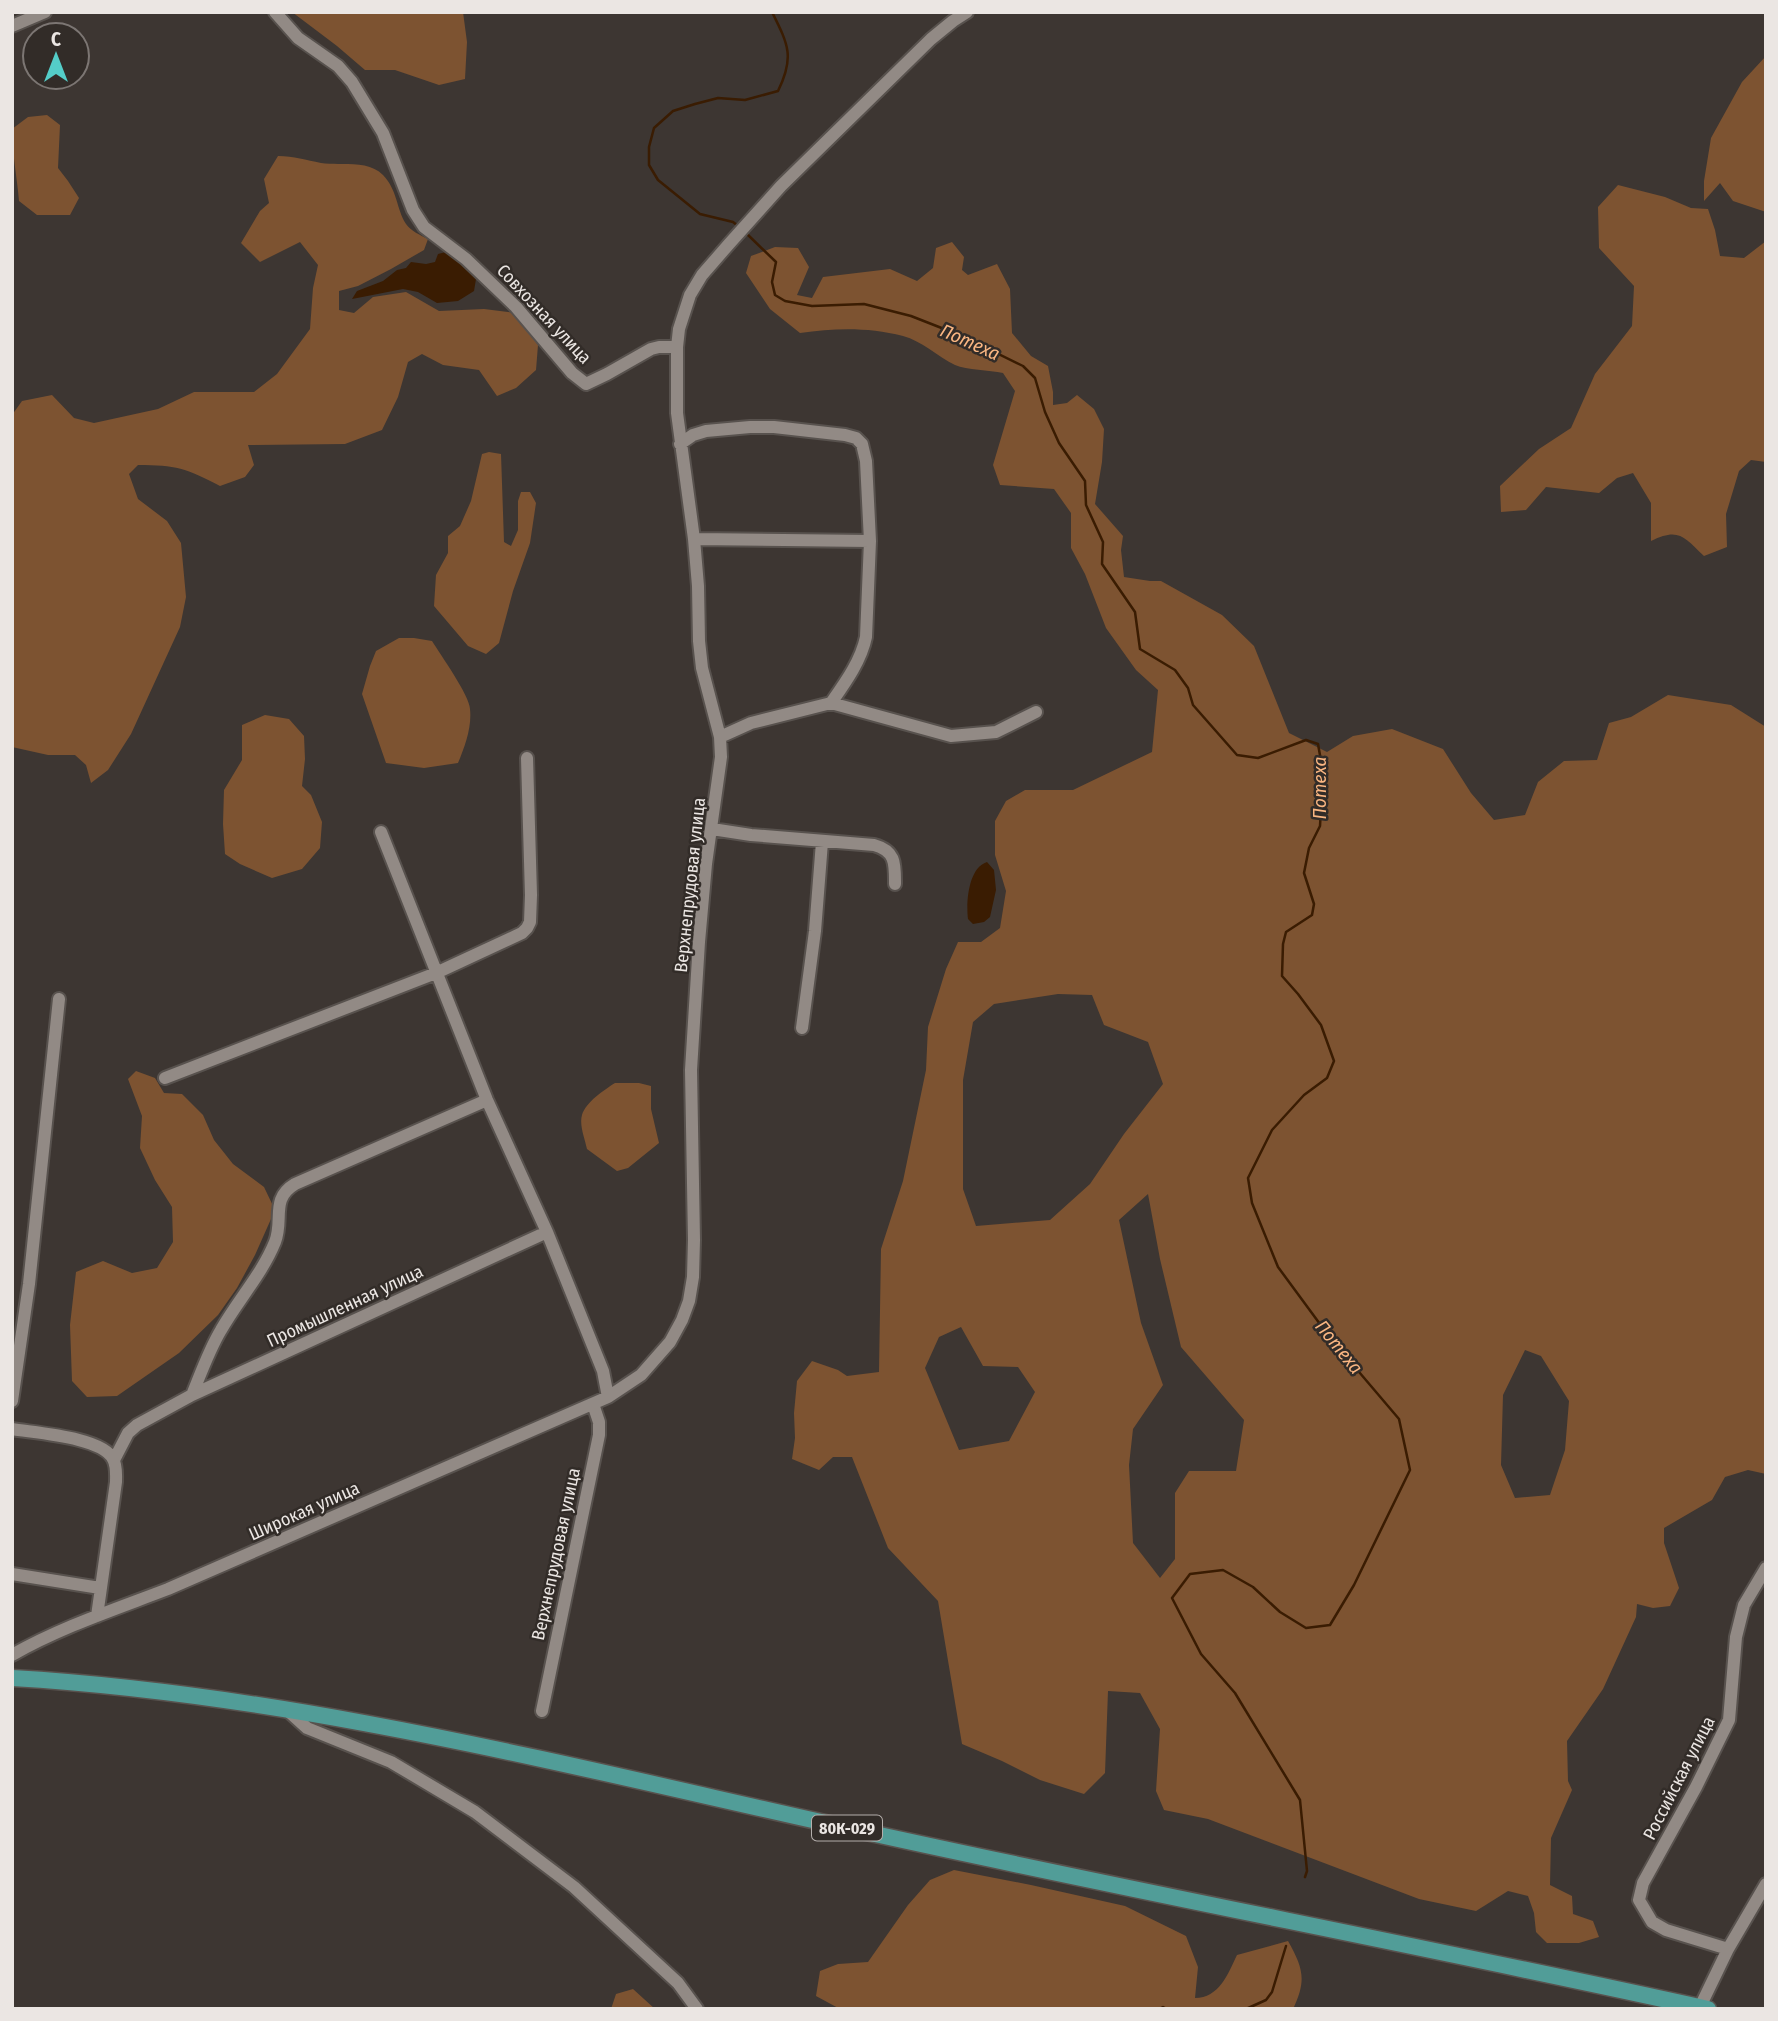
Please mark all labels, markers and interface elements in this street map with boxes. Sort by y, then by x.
north arrow [21,21,91,91]
text: С [51,28,61,51]
street label: Совхозная улица [492,260,596,369]
water label: Потеха [937,319,1003,365]
water label: Потеха [1308,757,1331,819]
street label: Верхнепрудовая улица [670,796,710,974]
street label: Промышленная улица [263,1260,427,1352]
water label: Потеха [1310,1315,1368,1379]
street label: Верхнепрудовая улица [527,1466,585,1642]
street label: Широкая улица [245,1477,363,1545]
street label: Российская улица [1638,1712,1720,1843]
road number: 80К-029 [812,1816,882,1840]

